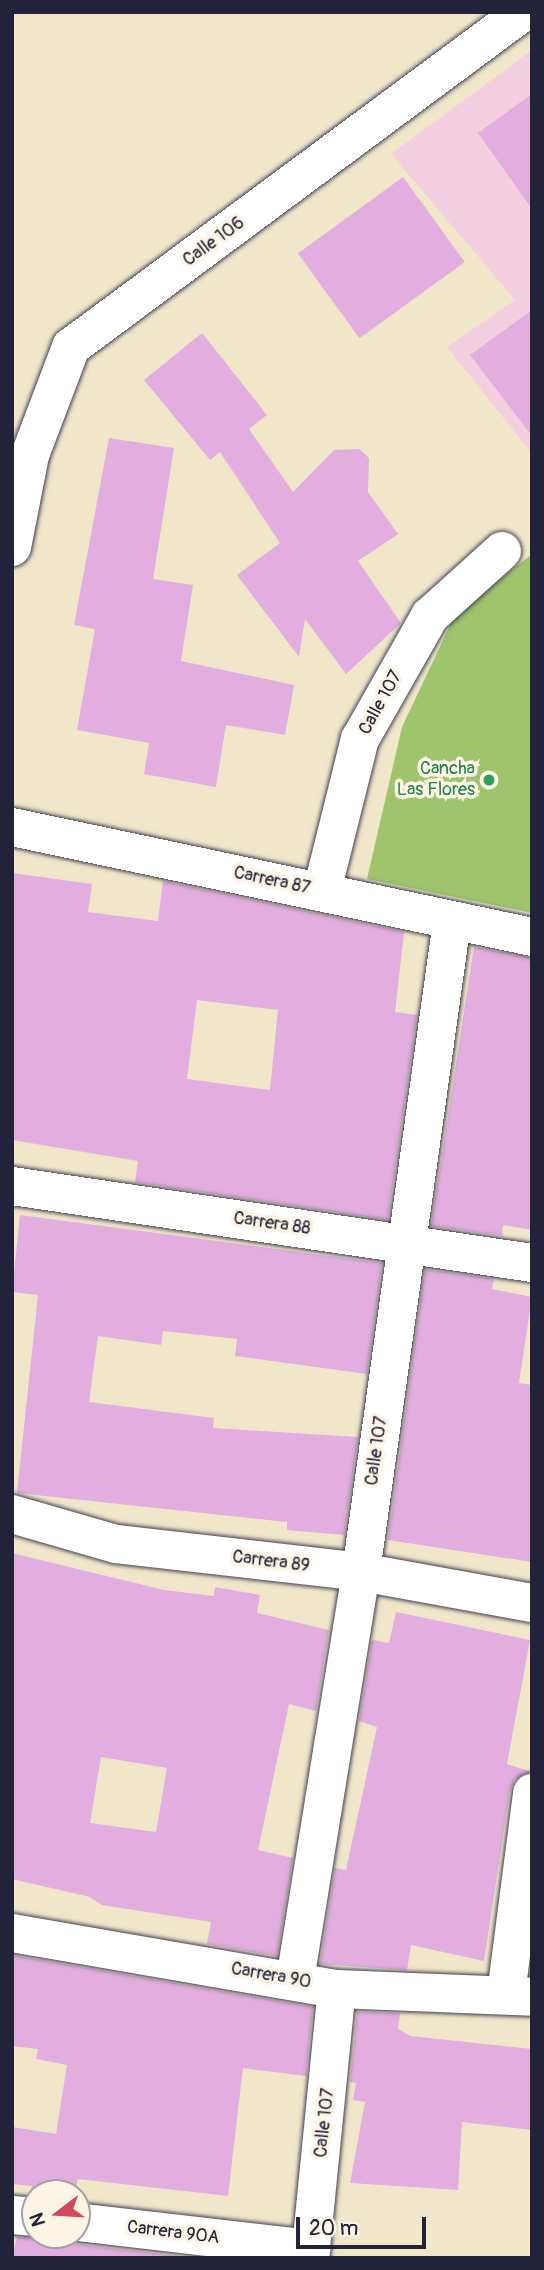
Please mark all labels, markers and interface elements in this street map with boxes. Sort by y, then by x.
street label: Calle 106 [179,213,249,271]
street label: Calle 107 [355,667,407,739]
place label: Cancha Las Flores [397,759,475,802]
marker: Cancha Las Flores [481,772,497,788]
street label: Carrera 87 [232,862,312,900]
street label: Carrera 88 [232,1208,312,1240]
street label: Calle 107 [361,1415,393,1487]
street label: Carrera 89 [231,1547,311,1577]
street label: Carrera 90 [229,1958,313,1994]
street label: Calle 107 [311,2087,339,2159]
north arrow [21,2179,91,2249]
scale bar [299,2204,428,2248]
text: N [24,2210,51,2229]
text: 20 m [309,2215,358,2242]
street label: Carrera 90A [126,2217,220,2249]

